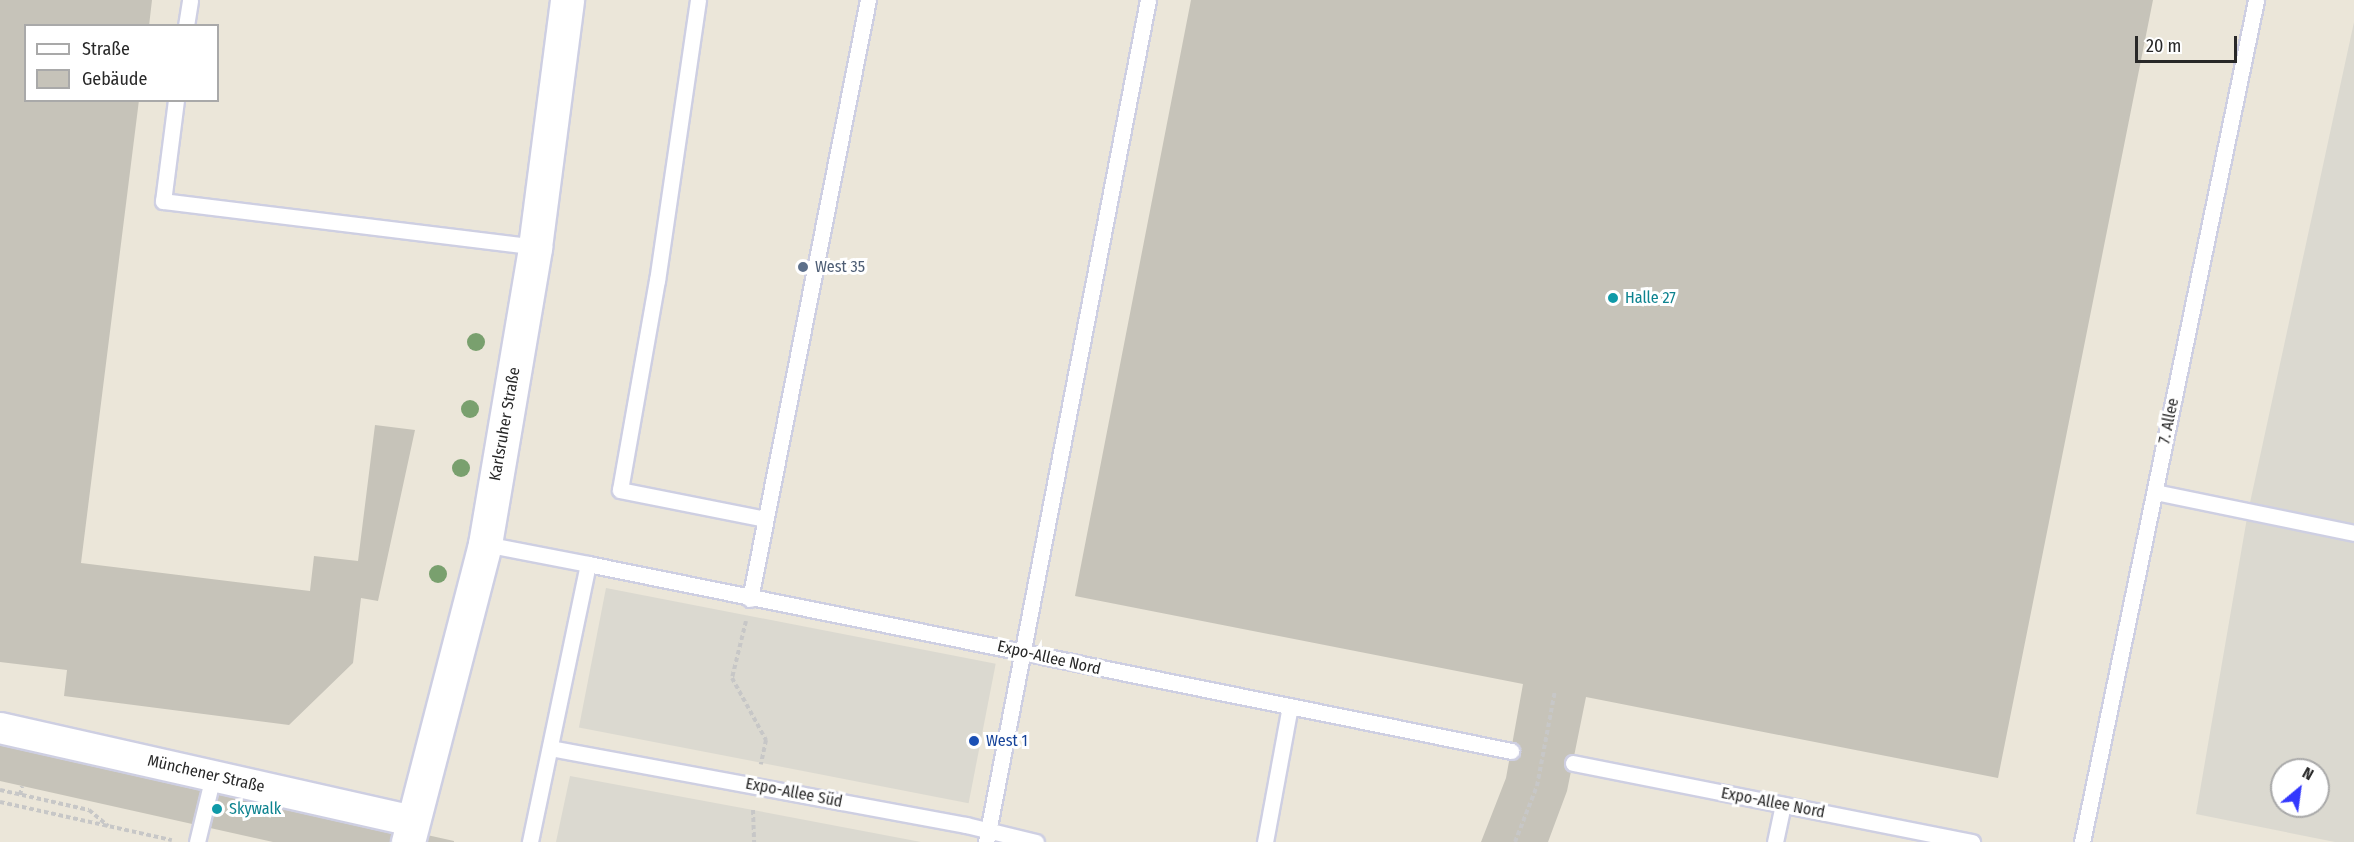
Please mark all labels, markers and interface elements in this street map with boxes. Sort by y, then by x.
legend [24,24,219,102]
scale bar [2138,24,2240,62]
text: 20 m [2146,35,2181,57]
text: Straße [82,38,130,60]
text: Gebäude [82,68,147,90]
place label: West 35 [815,257,865,277]
marker: West 35 [796,260,810,274]
place label: Halle 27 [1625,288,1676,308]
marker: Halle 27 [1606,291,1620,305]
street label: Karlsruher Straße [486,366,524,482]
street label: 7. Allee [2155,396,2183,446]
street label: Expo-Allee Nord [996,637,1102,679]
place label: West 1 [986,731,1028,751]
marker: West 1 [967,734,981,748]
street label: Münchener Straße [146,751,266,797]
north arrow [2270,758,2330,818]
text: N [2299,763,2317,784]
street label: Expo-Allee Süd [744,774,844,812]
street label: Expo-Allee Nord [1719,784,1827,822]
place label: Skywalk [229,799,281,819]
marker: Skywalk [210,802,224,816]

